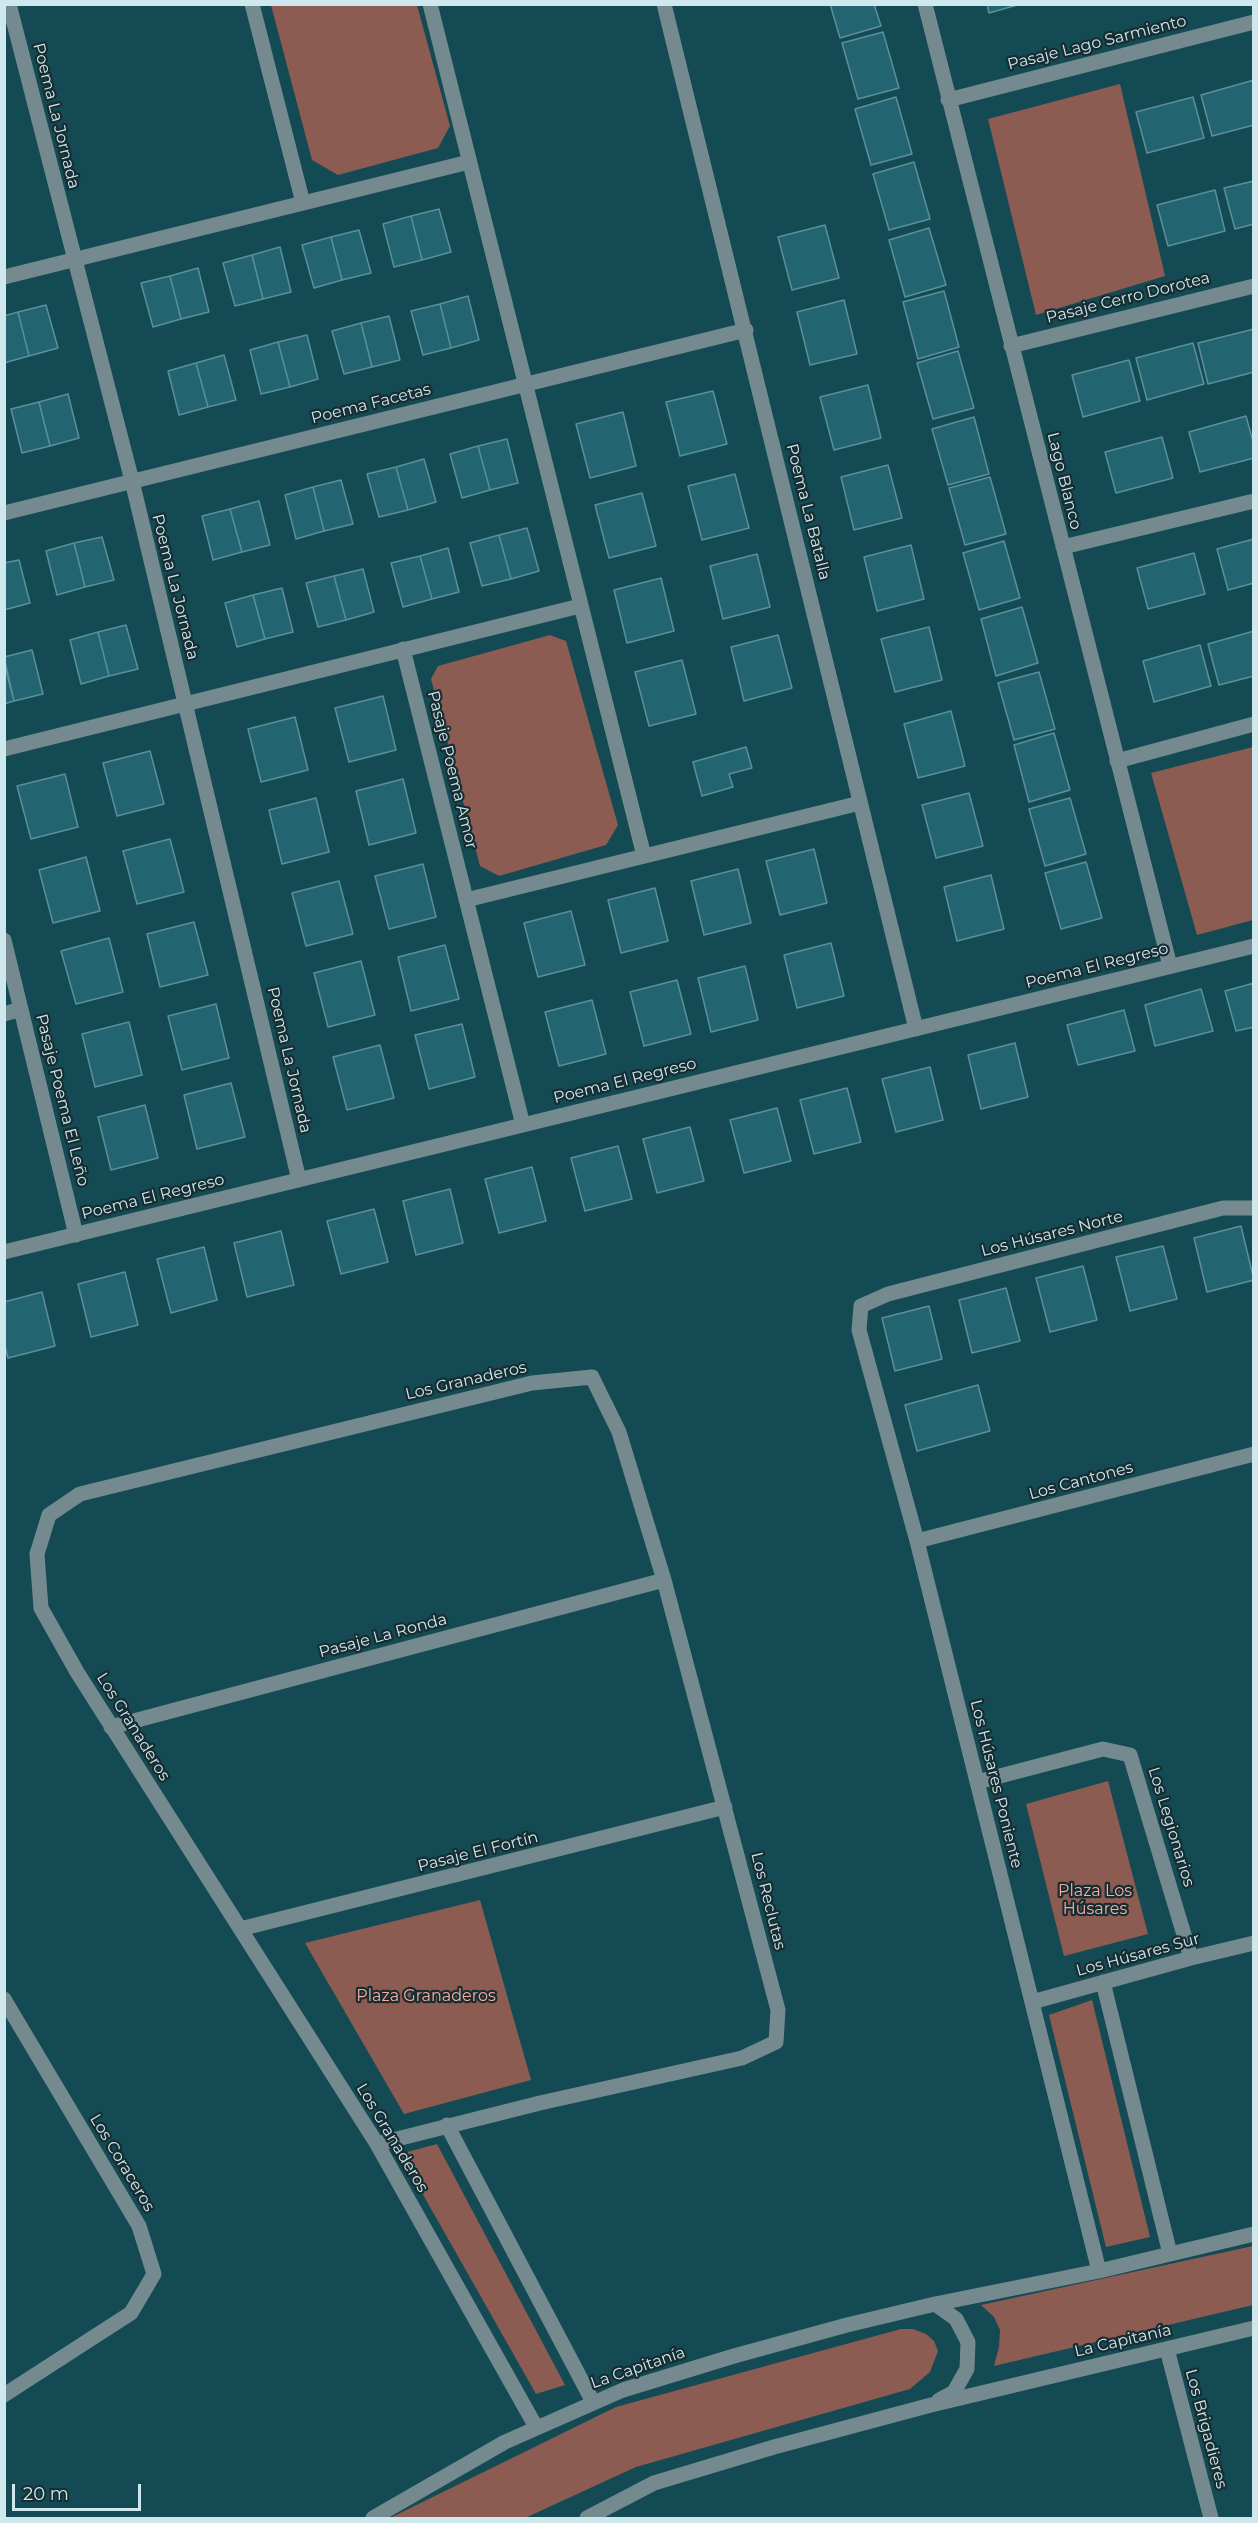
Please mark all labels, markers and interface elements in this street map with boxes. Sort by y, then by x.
street label: Pasaje Lago Sarmiento [1006,11,1188,75]
street label: Poema La Jornada [29,41,83,191]
street label: Pasaje Cerro Dorotea [1044,268,1212,328]
street label: Poema Facetas [309,380,433,428]
street label: Lago Blanco [1043,430,1085,532]
street label: Poema La Batalla [782,442,834,582]
street label: Poema La Jornada [148,512,202,662]
street label: Pasaje Poema Amor [423,689,481,851]
street label: Poema El Regreso [1024,939,1170,993]
street label: Poema La Jornada [263,985,315,1135]
street label: Pasaje Poema El Leño [31,1012,93,1188]
street label: Poema El Regreso [552,1054,698,1108]
street label: Poema El Regreso [80,1170,226,1224]
street label: Los Húsares Norte [979,1207,1125,1261]
street label: Los Granaderos [404,1358,528,1404]
street label: Los Cantones [1027,1458,1135,1504]
street label: Pasaje La Ronda [317,1610,449,1662]
street label: Los Granaderos [92,1669,174,1785]
street label: Los Húsares Poniente [966,1698,1026,1870]
street label: Los Legionarios [1144,1765,1198,1889]
street label: Pasaje El Fortín [416,1828,540,1876]
street label: Los Reclutas [747,1850,789,1952]
park label: Plaza Los Húsares [1058,1881,1132,1919]
street label: Los Húsares Sur [1074,1929,1202,1981]
park label: Plaza Granaderos [356,1986,496,2006]
street label: Los Granaderos [352,2080,432,2196]
street label: Los Coraceros [85,2111,159,2215]
street label: La Capitanía [1073,2321,1173,2361]
street label: La Capitanía [588,2343,688,2393]
street label: Los Brigadieres [1181,2367,1231,2491]
scale bar [15,2472,144,2510]
text: 20 m [23,2483,69,2505]

